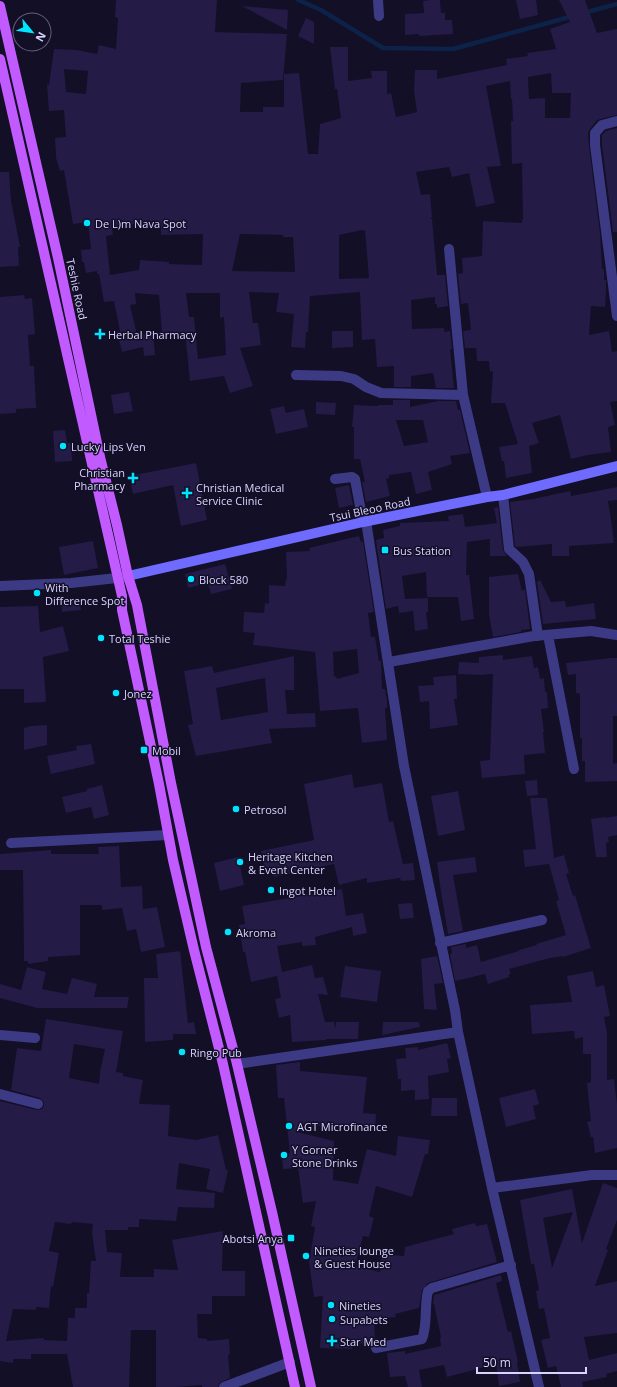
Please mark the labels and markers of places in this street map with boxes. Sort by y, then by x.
place label: De L)m Nava Spot [95,216,186,231]
marker: De L)m Nava Spot [82,218,92,228]
place label: Herbal Pharmacy [108,327,197,342]
marker: Herbal Pharmacy [95,329,105,339]
place label: Lucky Lips Ven [71,439,146,454]
marker: Lucky Lips Ven [58,441,68,451]
place label: Christian Pharmacy [74,465,125,493]
marker: Christian Pharmacy [128,473,138,483]
place label: Christian Medical Service Clinic [196,480,284,508]
marker: Christian Medical Service Clinic [181,487,193,499]
place label: Bus Station [393,543,451,558]
marker: Bus Station [380,545,390,555]
place label: Block 580 [199,572,248,587]
marker: Block 580 [186,574,196,584]
place label: With Difference Spot [45,580,124,608]
marker: With Difference Spot [32,588,42,598]
place label: Total Teshie [109,631,171,646]
marker: Total Teshie [96,633,106,643]
place label: Jonez [123,686,152,701]
marker: Jonez [111,688,121,698]
place label: Mobil [152,743,181,758]
marker: Mobil [139,745,149,755]
place label: Petrosol [244,802,286,817]
marker: Petrosol [231,804,241,814]
place label: Heritage Kitchen & Event Center [248,849,333,877]
marker: Heritage Kitchen & Event Center [235,857,245,867]
place label: Ingot Hotel [279,883,336,898]
marker: Ingot Hotel [266,885,276,895]
place label: Akroma [236,925,276,940]
marker: Akroma [223,927,233,937]
place label: Ringo Pub [190,1045,242,1060]
marker: Ringo Pub [177,1047,187,1057]
place label: AGT Microfinance [297,1119,387,1134]
marker: AGT Microfinance [284,1121,294,1131]
place label: Y Gorner Stone Drinks [292,1142,357,1170]
marker: Y Gorner Stone Drinks [279,1150,289,1160]
place label: Abotsi Anya [223,1231,283,1246]
marker: Abotsi Anya [286,1233,296,1243]
place label: Nineties lounge & Guest House [314,1243,394,1271]
marker: Nineties lounge & Guest House [301,1251,311,1261]
place label: Nineties [339,1298,381,1313]
marker: Nineties [326,1300,336,1310]
place label: Supabets [340,1312,388,1327]
marker: Supabets [327,1314,337,1324]
place label: Star Med [340,1334,386,1349]
marker: Star Med [327,1336,337,1346]

